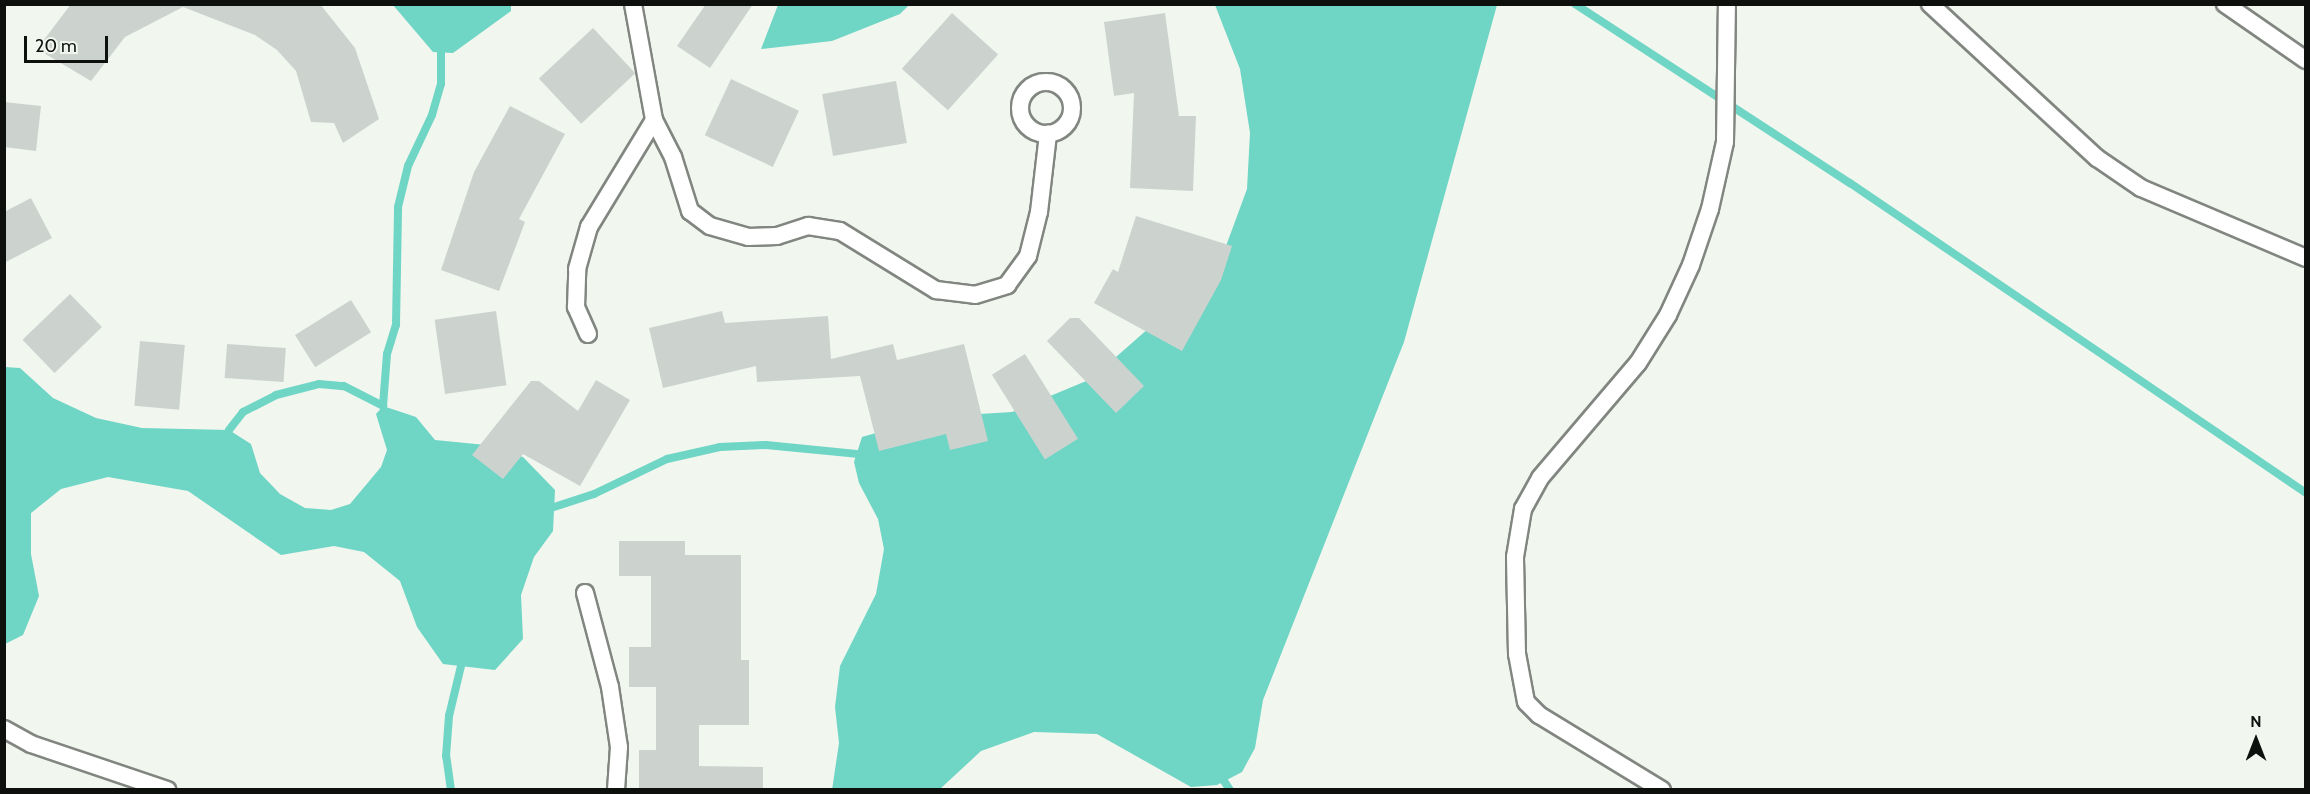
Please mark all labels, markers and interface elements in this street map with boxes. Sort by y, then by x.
scale bar [27,24,111,62]
text: 20 m [35,35,77,57]
north arrow [2226,710,2286,770]
text: N [2250,712,2262,731]

